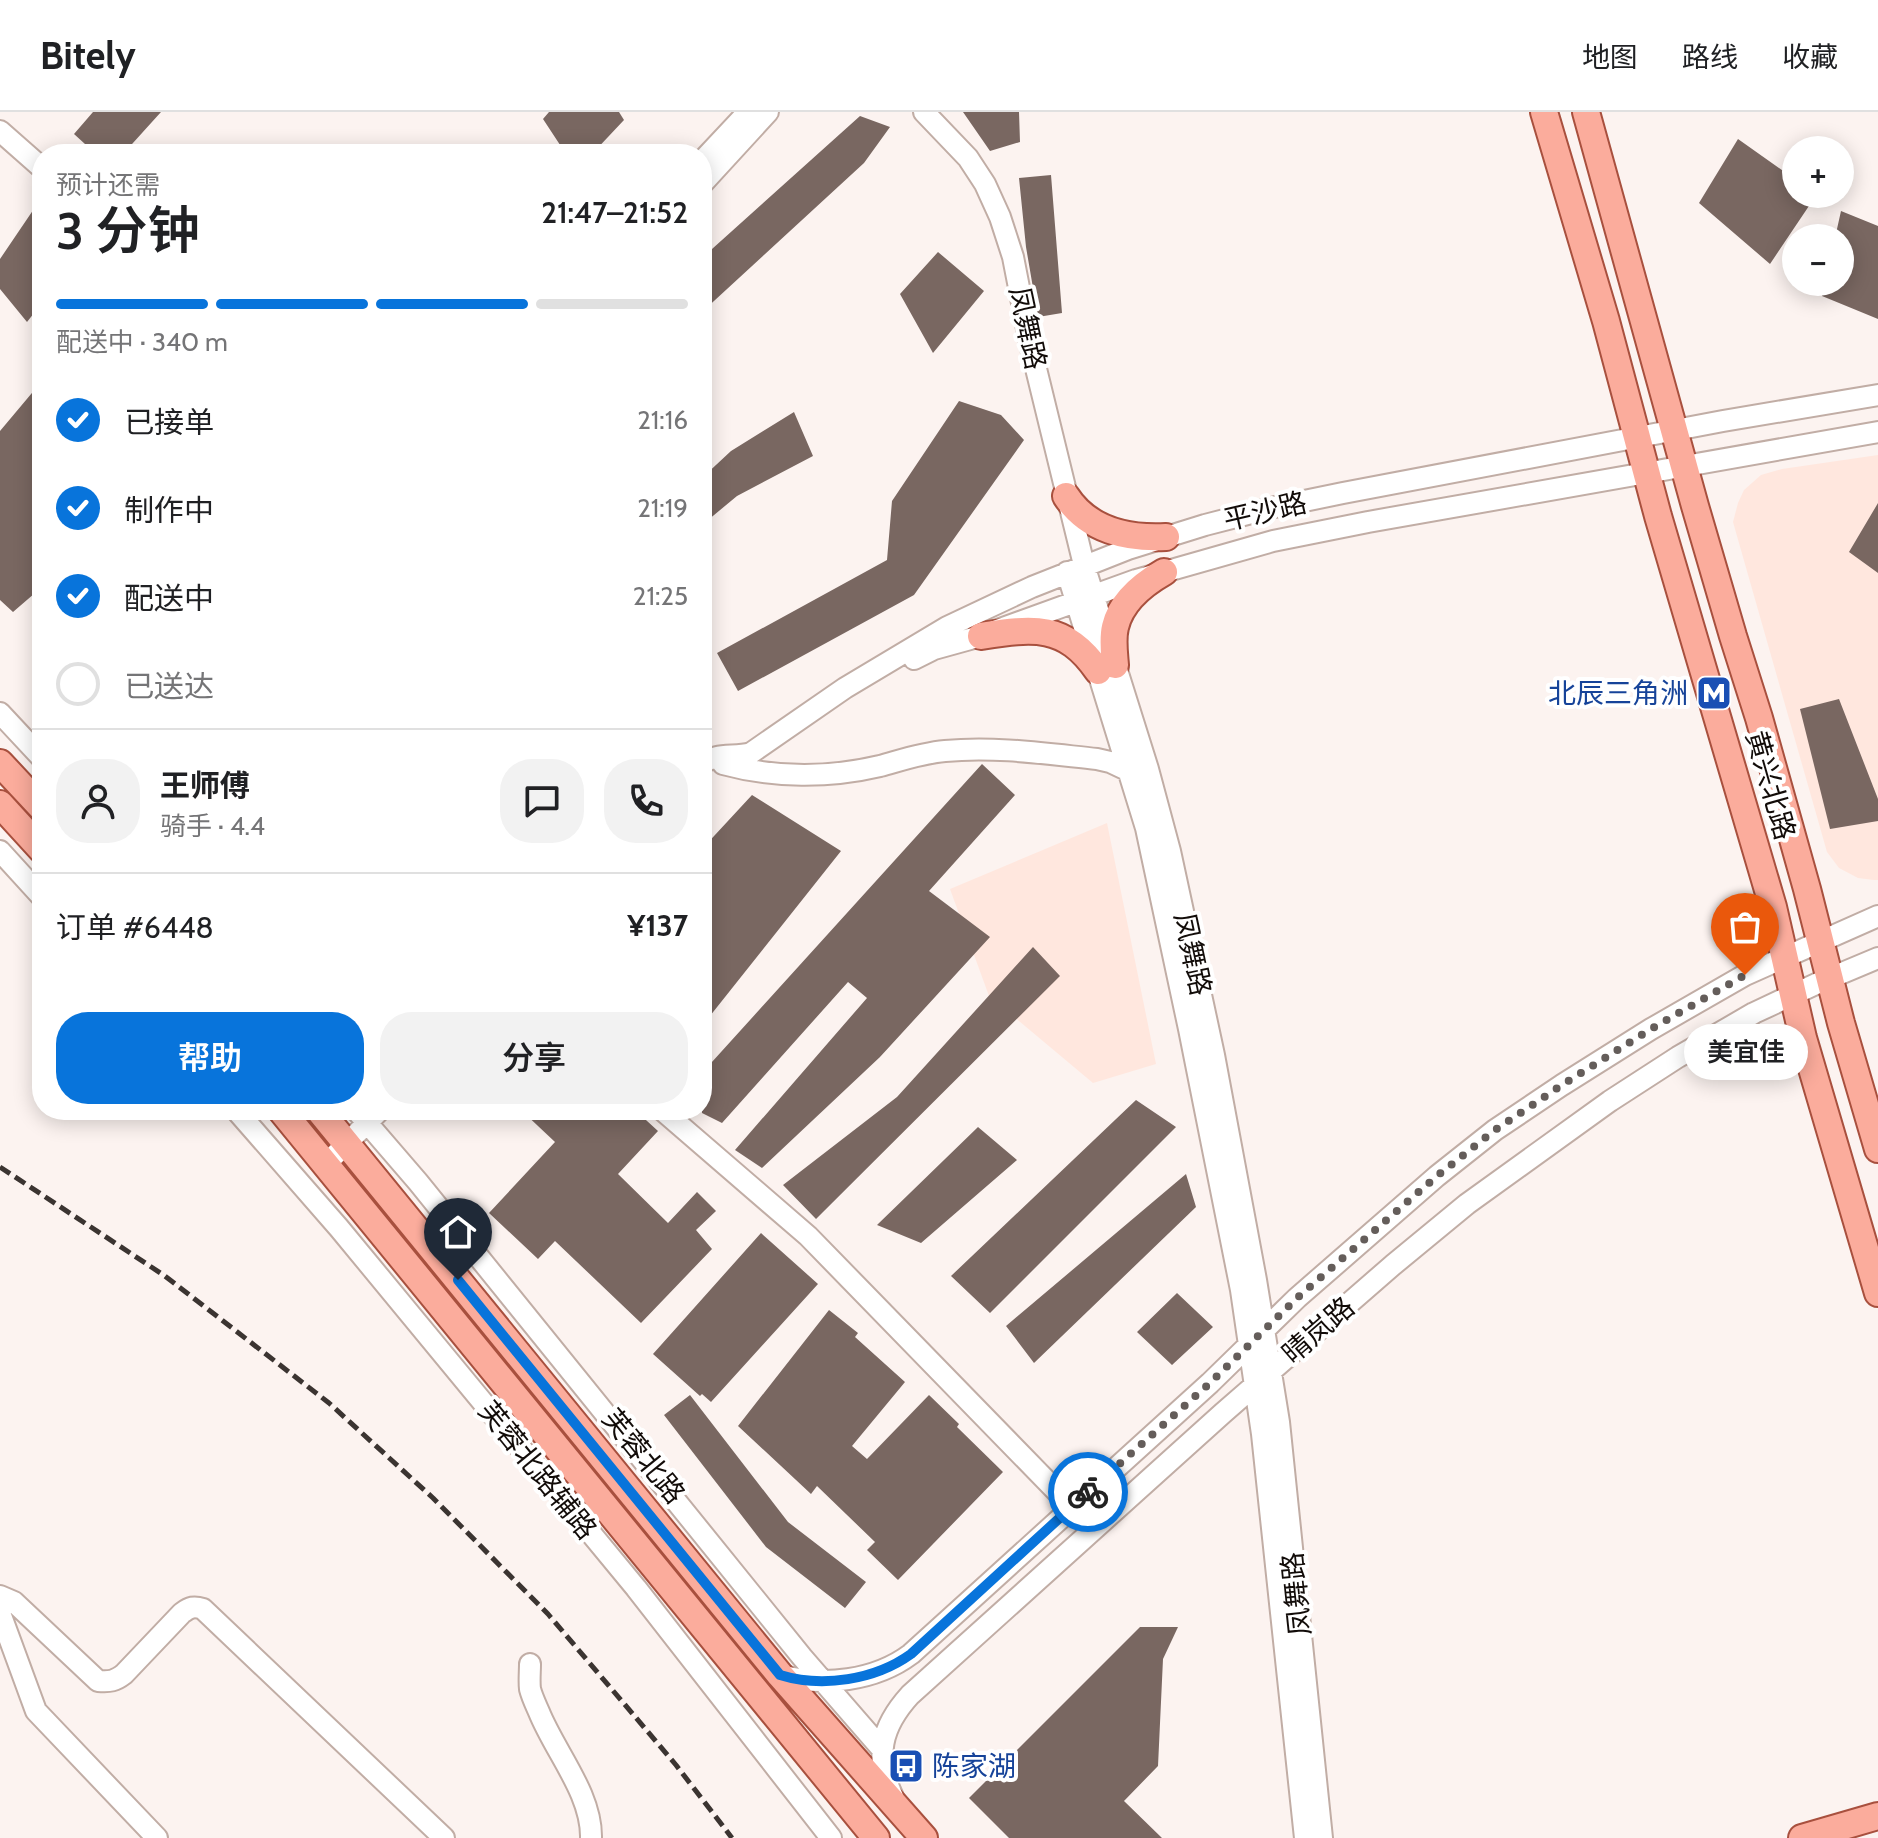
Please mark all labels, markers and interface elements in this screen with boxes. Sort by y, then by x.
text: Bitely [40,32,136,79]
text: 地图 [1582,40,1638,74]
text: 路线 [1682,40,1738,74]
text: 收藏 [1782,40,1838,74]
map controls [1782,136,1854,296]
button: + [1782,136,1854,208]
text: 预计还需 [56,169,160,201]
text: 21:47–21:52 [541,194,688,231]
text: 3 分钟 [56,199,200,262]
button: − [1782,224,1854,296]
street label: 凤舞路 [1003,283,1053,373]
text: 配送中 · 340 m [56,326,228,358]
icon: check [56,398,100,442]
text: 已接单 [124,404,214,441]
text: 21:16 [637,404,688,436]
street label: 平沙路 [1220,485,1310,537]
icon: check [56,486,100,530]
text: 制作中 [124,492,214,529]
text: 21:19 [637,492,688,524]
icon: check [56,574,100,618]
text: 配送中 [124,580,214,617]
text: 21:25 [633,580,688,612]
text: 已送达 [124,668,214,705]
metro station icon: 北辰三角洲 [1695,674,1733,712]
place label: 北辰三角洲 [1548,676,1688,710]
street label: 黄兴北路 [1739,726,1803,844]
button: person [56,759,140,843]
button: chat [500,759,584,843]
button: phone [604,759,688,843]
text: 王师傅 [160,767,250,804]
text: 骑手 · 4.4 [160,810,265,842]
pin [1711,893,1779,975]
icon: bag [1723,905,1767,949]
text: ¥137 [627,907,688,944]
text: 订单 #6448 [56,909,214,946]
street label: 凤舞路 [1168,909,1218,999]
button: 帮助 [56,1012,364,1104]
button: 分享 [380,1012,688,1104]
callout: 美宜佳 [1683,1023,1807,1079]
text: 美宜佳 [1707,1036,1785,1068]
pin [424,1198,492,1280]
icon: home [436,1210,480,1254]
street label: 晴岚路 [1275,1290,1361,1370]
street label: 芙蓉北路辅路 [472,1394,604,1546]
street label: 芙蓉北路 [596,1402,692,1510]
courier [1048,1452,1128,1532]
icon: bike [1066,1470,1110,1514]
street label: 凤舞路 [1275,1550,1317,1638]
bus stop icon: 陈家湖 [887,1747,925,1785]
place label: 陈家湖 [932,1749,1016,1783]

